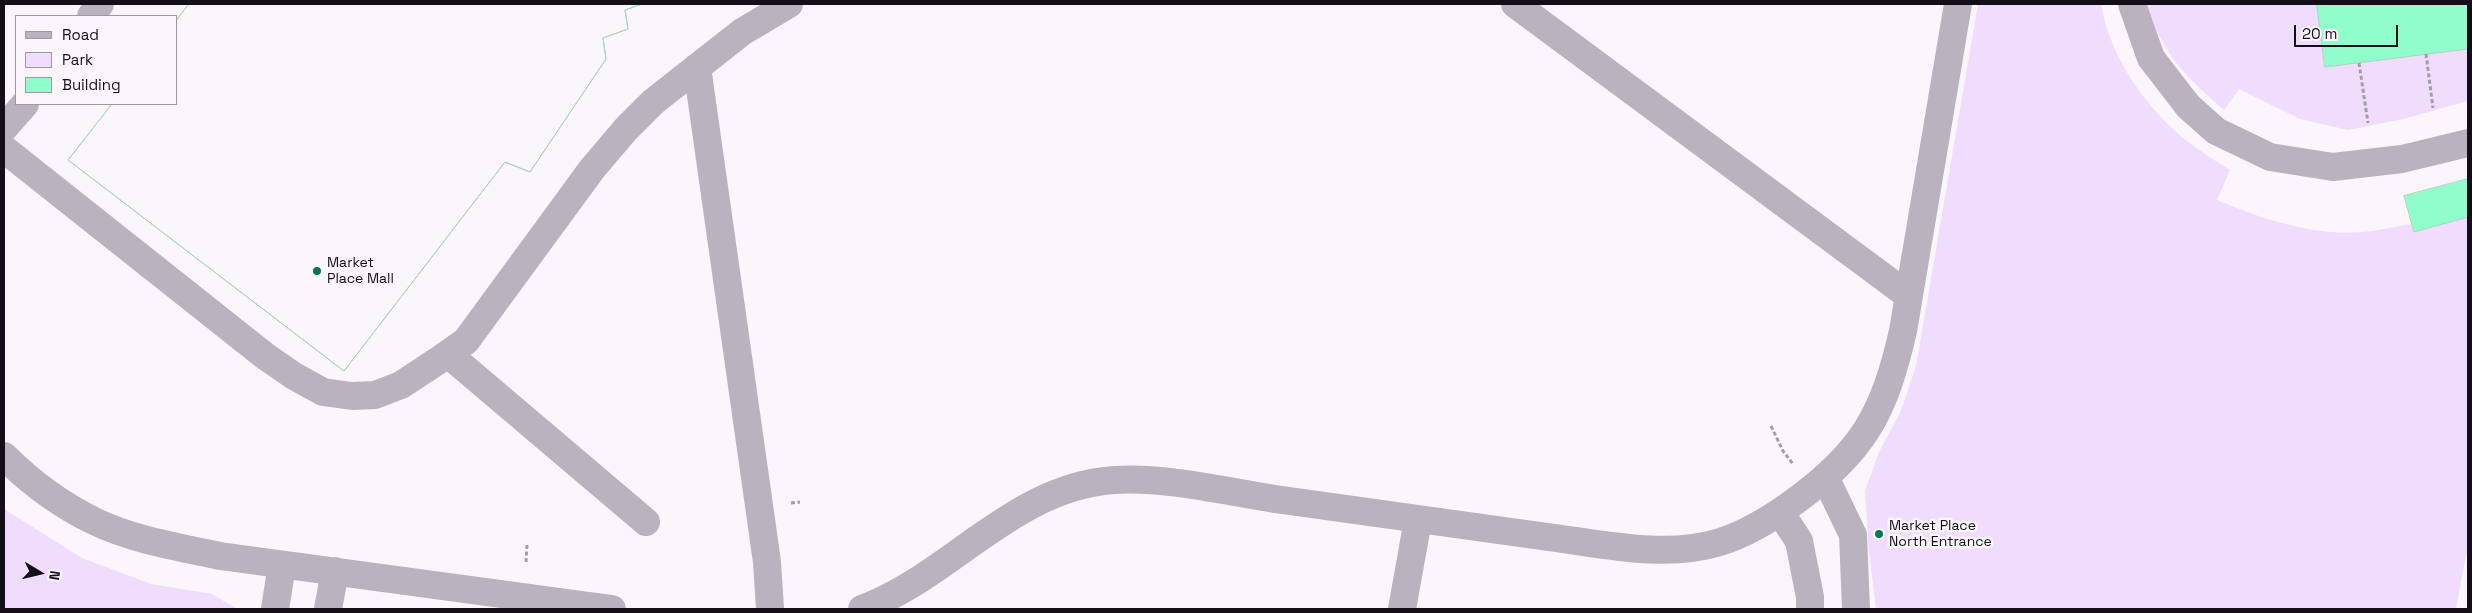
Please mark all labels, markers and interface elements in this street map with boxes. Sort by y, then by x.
legend [15,15,178,105]
scale bar [2297,15,2401,47]
text: 20 m [2302,24,2337,43]
text: Road [62,25,99,44]
text: Park [62,50,93,69]
text: Building [62,75,121,94]
place label: Market Place Mall [327,255,394,288]
marker: Market Place Mall [311,265,323,277]
place label: Market Place North Entrance [1889,518,1992,550]
marker: Market Place North Entrance [1873,528,1885,540]
north arrow [15,548,65,598]
text: N [45,569,64,581]

